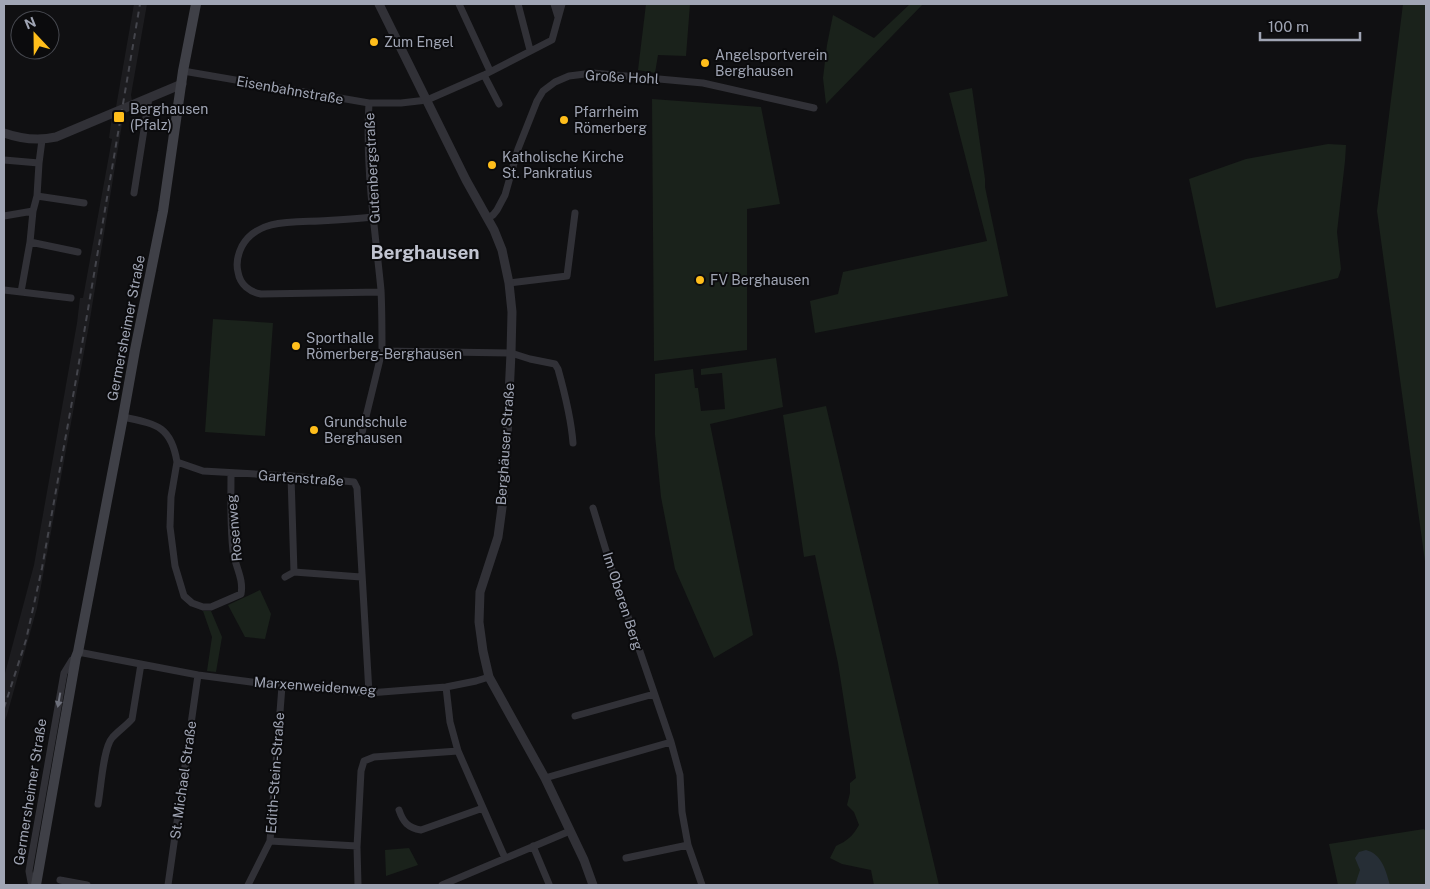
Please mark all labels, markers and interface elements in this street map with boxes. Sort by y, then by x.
north arrow [10,10,60,60]
scale bar [1260,10,1360,42]
text: N [22,13,38,32]
text: 100 m [1268,18,1309,35]
place label: Zum Engel [384,34,454,50]
marker: Zum Engel [368,36,380,48]
place label: Angelsportverein Berghausen [715,47,827,79]
marker: Angelsportverein Berghausen [699,57,711,69]
street label: Große Hohl [585,67,659,87]
street label: Eisenbahnstraße [235,73,345,107]
place label: Berghausen (Pfalz) [130,101,208,133]
place label: Pfarrheim Römerberg [574,104,647,136]
marker: Berghausen (Pfalz) [112,110,126,124]
street label: Gutenbergstraße [361,112,383,224]
marker: Pfarrheim Römerberg [558,114,570,126]
place label: Katholische Kirche St. Pankratius [502,149,624,181]
marker: Katholische Kirche St. Pankratius [486,159,498,171]
district label: Berghausen [370,241,480,263]
street label: Germersheimer Straße [104,254,148,402]
place label: FV Berghausen [710,272,810,288]
marker: FV Berghausen [694,274,706,286]
place label: Sporthalle Römerberg-Berghausen [306,330,462,362]
marker: Sporthalle Römerberg-Berghausen [290,340,302,352]
street label: Berghäuser Straße [493,382,517,506]
place label: Grundschule Berghausen [324,414,407,446]
marker: Grundschule Berghausen [308,424,320,436]
street label: Gartenstraße [258,467,345,489]
street label: Rosenweg [223,493,245,562]
street label: Im Oberen Berg [600,550,646,652]
street label: Marxenweidenweg [253,674,377,698]
one-way arrow [55,693,63,709]
street label: Edith-Stein-Straße [263,712,287,834]
street label: Germersheimer Straße [10,717,50,867]
street label: St. Michael Straße [167,720,199,840]

